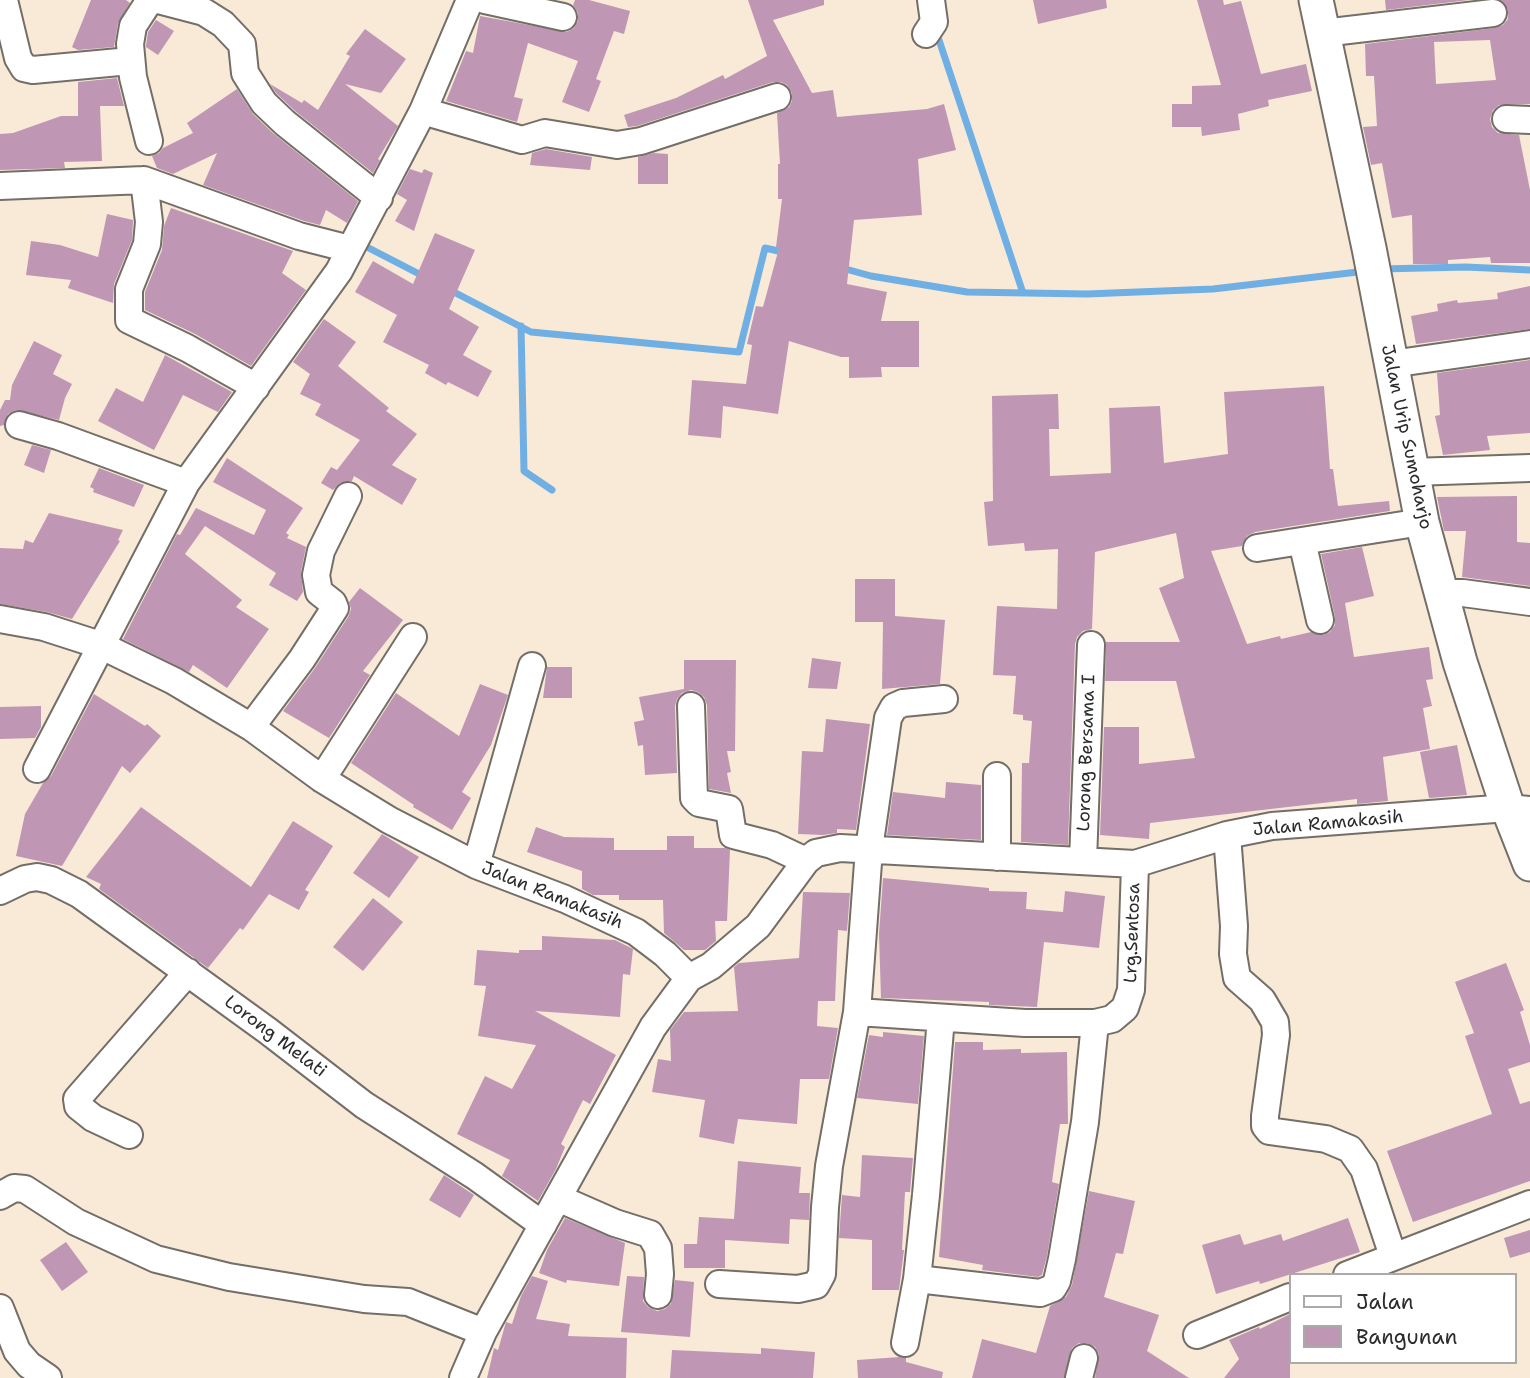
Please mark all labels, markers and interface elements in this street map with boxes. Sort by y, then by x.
street label: Jalan Urip Sumoharjo [1376,343,1436,531]
street label: Lorong Bersama I [1073,674,1101,832]
street label: Jalan Ramakasih [1252,807,1404,841]
street label: Jalan Ramakasih [478,858,626,934]
street label: Lrg.Sentosa [1120,883,1146,983]
street label: Lorong Melati [219,991,331,1083]
legend [1288,1273,1516,1364]
text: Jalan [1356,1288,1414,1316]
text: Bangunan [1356,1323,1457,1351]

